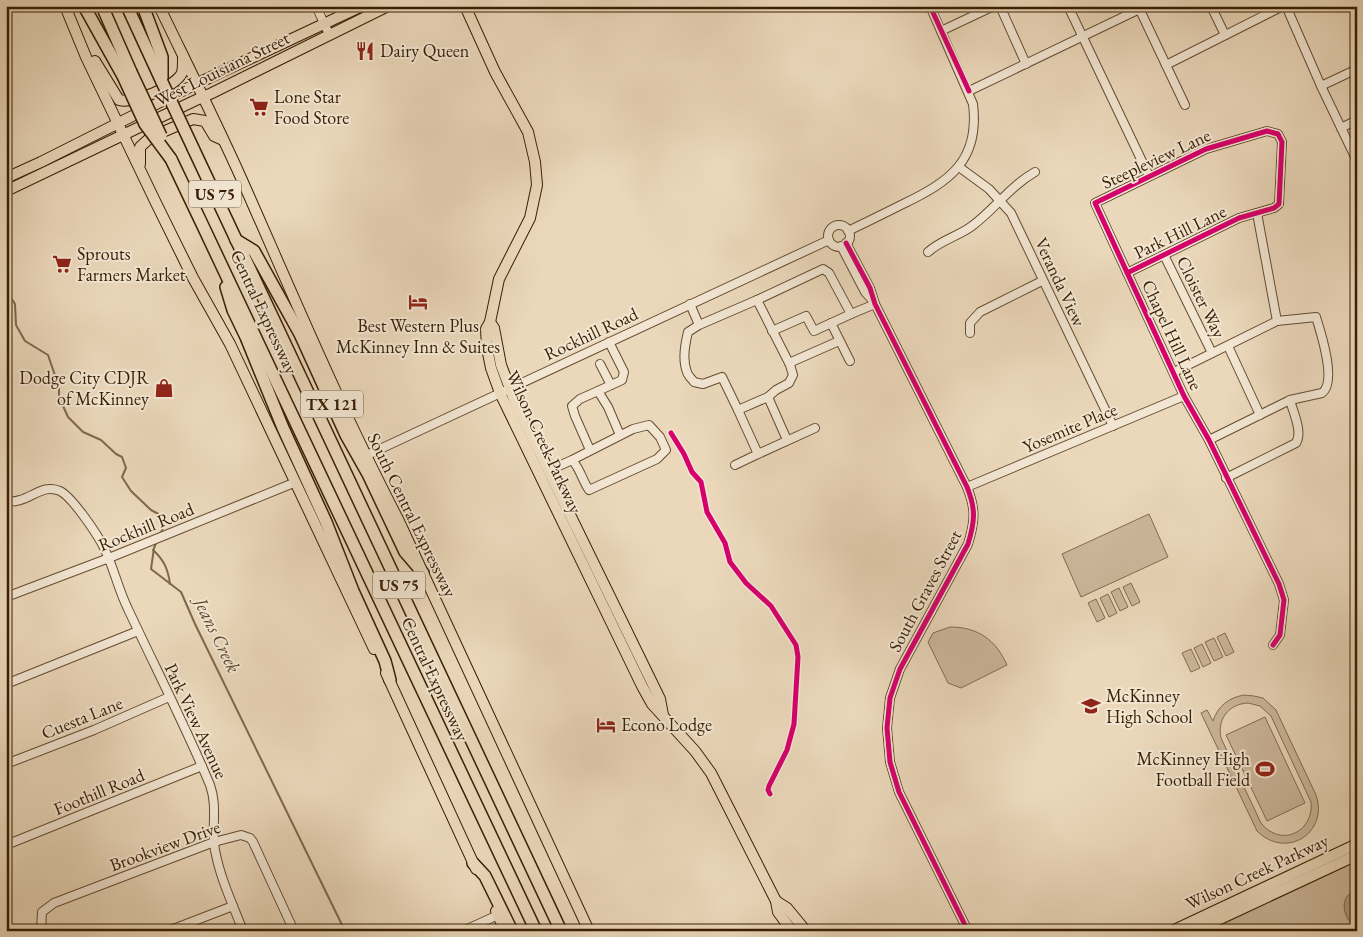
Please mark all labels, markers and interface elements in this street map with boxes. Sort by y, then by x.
street label: West Louisiana Street [151,26,293,111]
place label: Dairy Queen [380,39,470,62]
restaurant icon: Dairy Queen [354,40,376,62]
place label: Lone Star Food Store [274,85,349,129]
supermarket icon: Lone Star Food Store [248,96,270,118]
street label: Steepleview Lane [1098,123,1214,194]
road number: US 75 [189,180,241,208]
street label: Park Hill Lane [1130,199,1230,264]
street label: Veranda View [1030,234,1091,330]
place label: Sprouts Farmers Market [77,242,186,286]
street label: Central Expressway [226,246,303,378]
street label: Cloister Way [1172,252,1231,342]
supermarket icon: Sprouts Farmers Market [51,253,73,275]
street label: Chapel Hill Lane [1137,276,1208,394]
hotel icon: Best Western Plus McKinney Inn & Suites [407,291,429,313]
street label: Rockhill Road [540,301,642,365]
place label: Best Western Plus McKinney Inn & Suites [336,314,500,358]
place label: Dodge City CDJR of McKinney [19,366,149,410]
street label: Wilson Creek Parkway [501,367,588,517]
shop icon: Dodge City CDJR of McKinney [153,377,175,399]
road number: TX 121 [301,390,363,418]
street label: Yosemite Place [1019,397,1121,458]
street label: South Central Expressway [363,429,462,601]
street label: Rockhill Road [95,497,198,556]
street label: South Graves Street [883,526,966,656]
road number: US 75 [373,572,425,598]
water label: Jeans Creek [187,590,247,677]
street label: Central Expressway [397,613,474,745]
street label: Park View Avenue [160,659,233,782]
place label: McKinney High School [1106,684,1193,728]
street label: Cuesta Lane [38,691,126,744]
school or university icon: McKinney High School [1080,695,1102,717]
place label: Econo Lodge [621,713,712,736]
hotel icon: Econo Lodge [595,714,617,736]
place label: McKinney High Football Field [1137,747,1251,791]
sports icon: McKinney High Football Field [1254,758,1276,780]
street label: Foothill Road [50,763,148,820]
street label: Brookview Drive [106,815,223,876]
street label: Wilson Creek Parkway [1182,828,1332,915]

